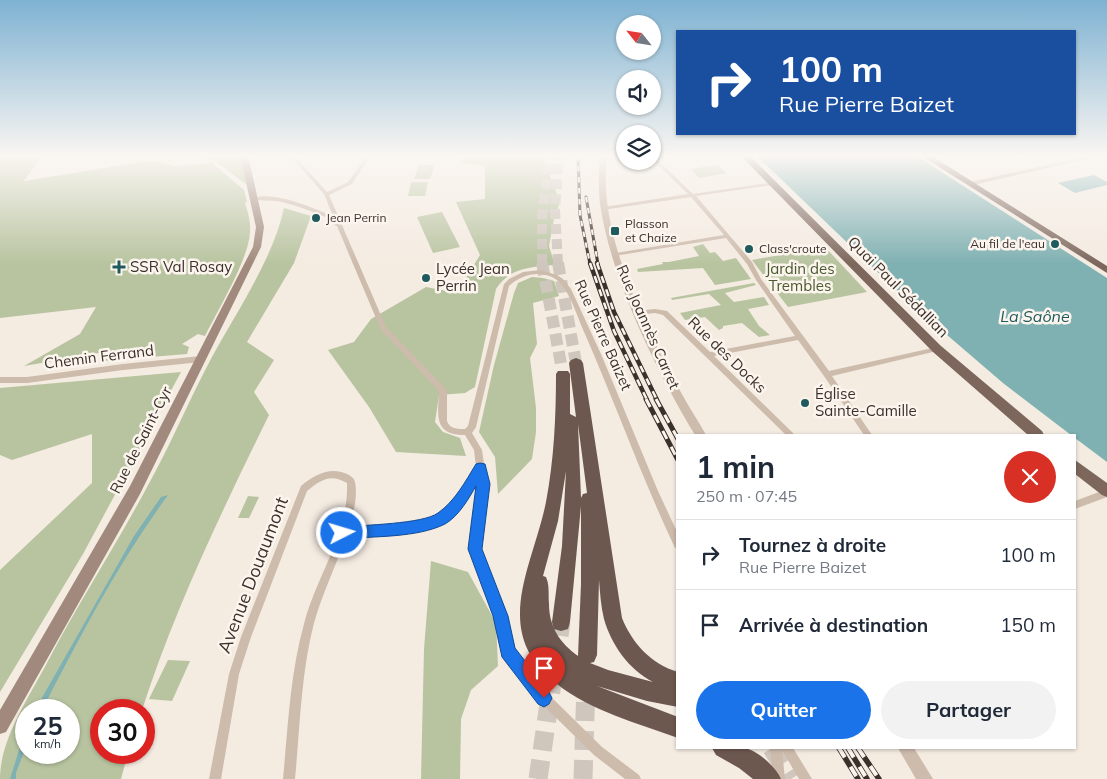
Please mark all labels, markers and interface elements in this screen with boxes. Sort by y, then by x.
north arrow [616,15,661,60]
map controls [616,15,661,170]
text: 100 m [779,47,883,91]
icon: right [696,50,761,115]
button: sound [616,70,661,115]
text: Rue Pierre Baizet [779,90,954,118]
button: layers [616,125,661,170]
place label: Jean Perrin [326,210,387,225]
marker: Jean Perrin [310,212,322,224]
place label: Plasson et Chaize [625,216,677,245]
marker: Plasson et Chaize [609,225,621,237]
street label: Quai Paul Sédallian [844,232,953,341]
place label: Au fil de l'eau [970,236,1045,251]
marker: Au fil de l'eau [1049,238,1061,250]
place label: Class'croute [759,241,826,256]
marker: Class'croute [743,243,755,255]
place label: SSR Val Rosay [130,257,232,276]
place label: Lycée Jean Perrin [436,259,510,295]
park label: Jardin des Trembles [765,259,835,295]
marker: SSR Val Rosay [112,260,126,274]
street label: Rue Joannès Carret [613,262,684,392]
marker: Lycée Jean Perrin [420,272,432,284]
street label: Rue Pierre Baizet [571,276,636,393]
water label: La Saône [1000,306,1070,326]
street label: Rue des Docks [684,312,771,397]
street label: Chemin Ferrand [43,340,155,373]
street label: Rue de Saint-Cyr [105,383,176,497]
place label: Église Sainte-Camille [815,384,917,420]
marker: Église Sainte-Camille [799,397,811,409]
text: 1 min [696,448,775,486]
button: close [1004,451,1056,503]
text: 250 m · 07:45 [696,486,797,506]
street label: Avenue Douaumont [212,493,293,656]
position arrow [315,506,367,558]
text: Tournez à droite [739,533,886,557]
icon: right [696,541,724,569]
text: 100 m [1000,543,1056,567]
text: Rue Pierre Baizet [739,557,866,577]
icon: arrive [696,611,724,639]
text: Arrivée à destination [739,613,928,637]
text: 150 m [1000,613,1056,637]
pin [523,647,565,698]
icon: arrive [530,654,558,682]
button: Quitter [696,681,871,739]
button: Partager [881,681,1056,739]
speed limit sign: 30 [90,699,155,764]
text: 25 [32,710,63,741]
text: km/h [34,736,61,751]

